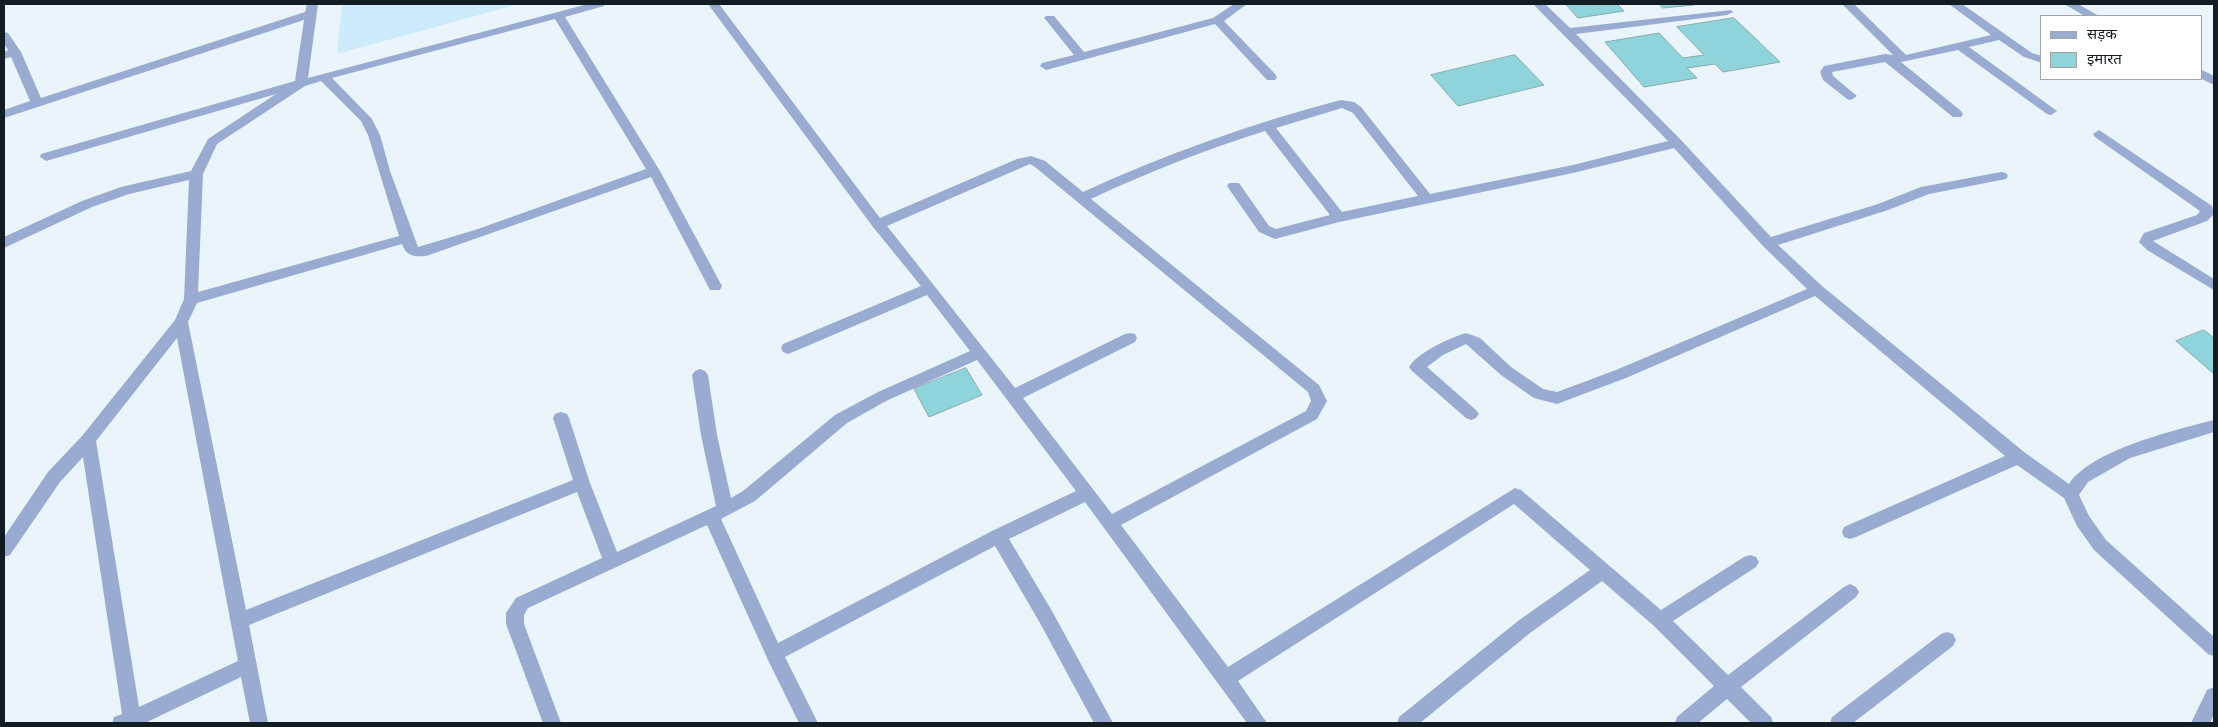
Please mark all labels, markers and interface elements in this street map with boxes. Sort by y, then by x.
legend [2040,15,2203,80]
text: सड़क [2087,24,2117,43]
text: इमारत [2087,49,2122,68]

